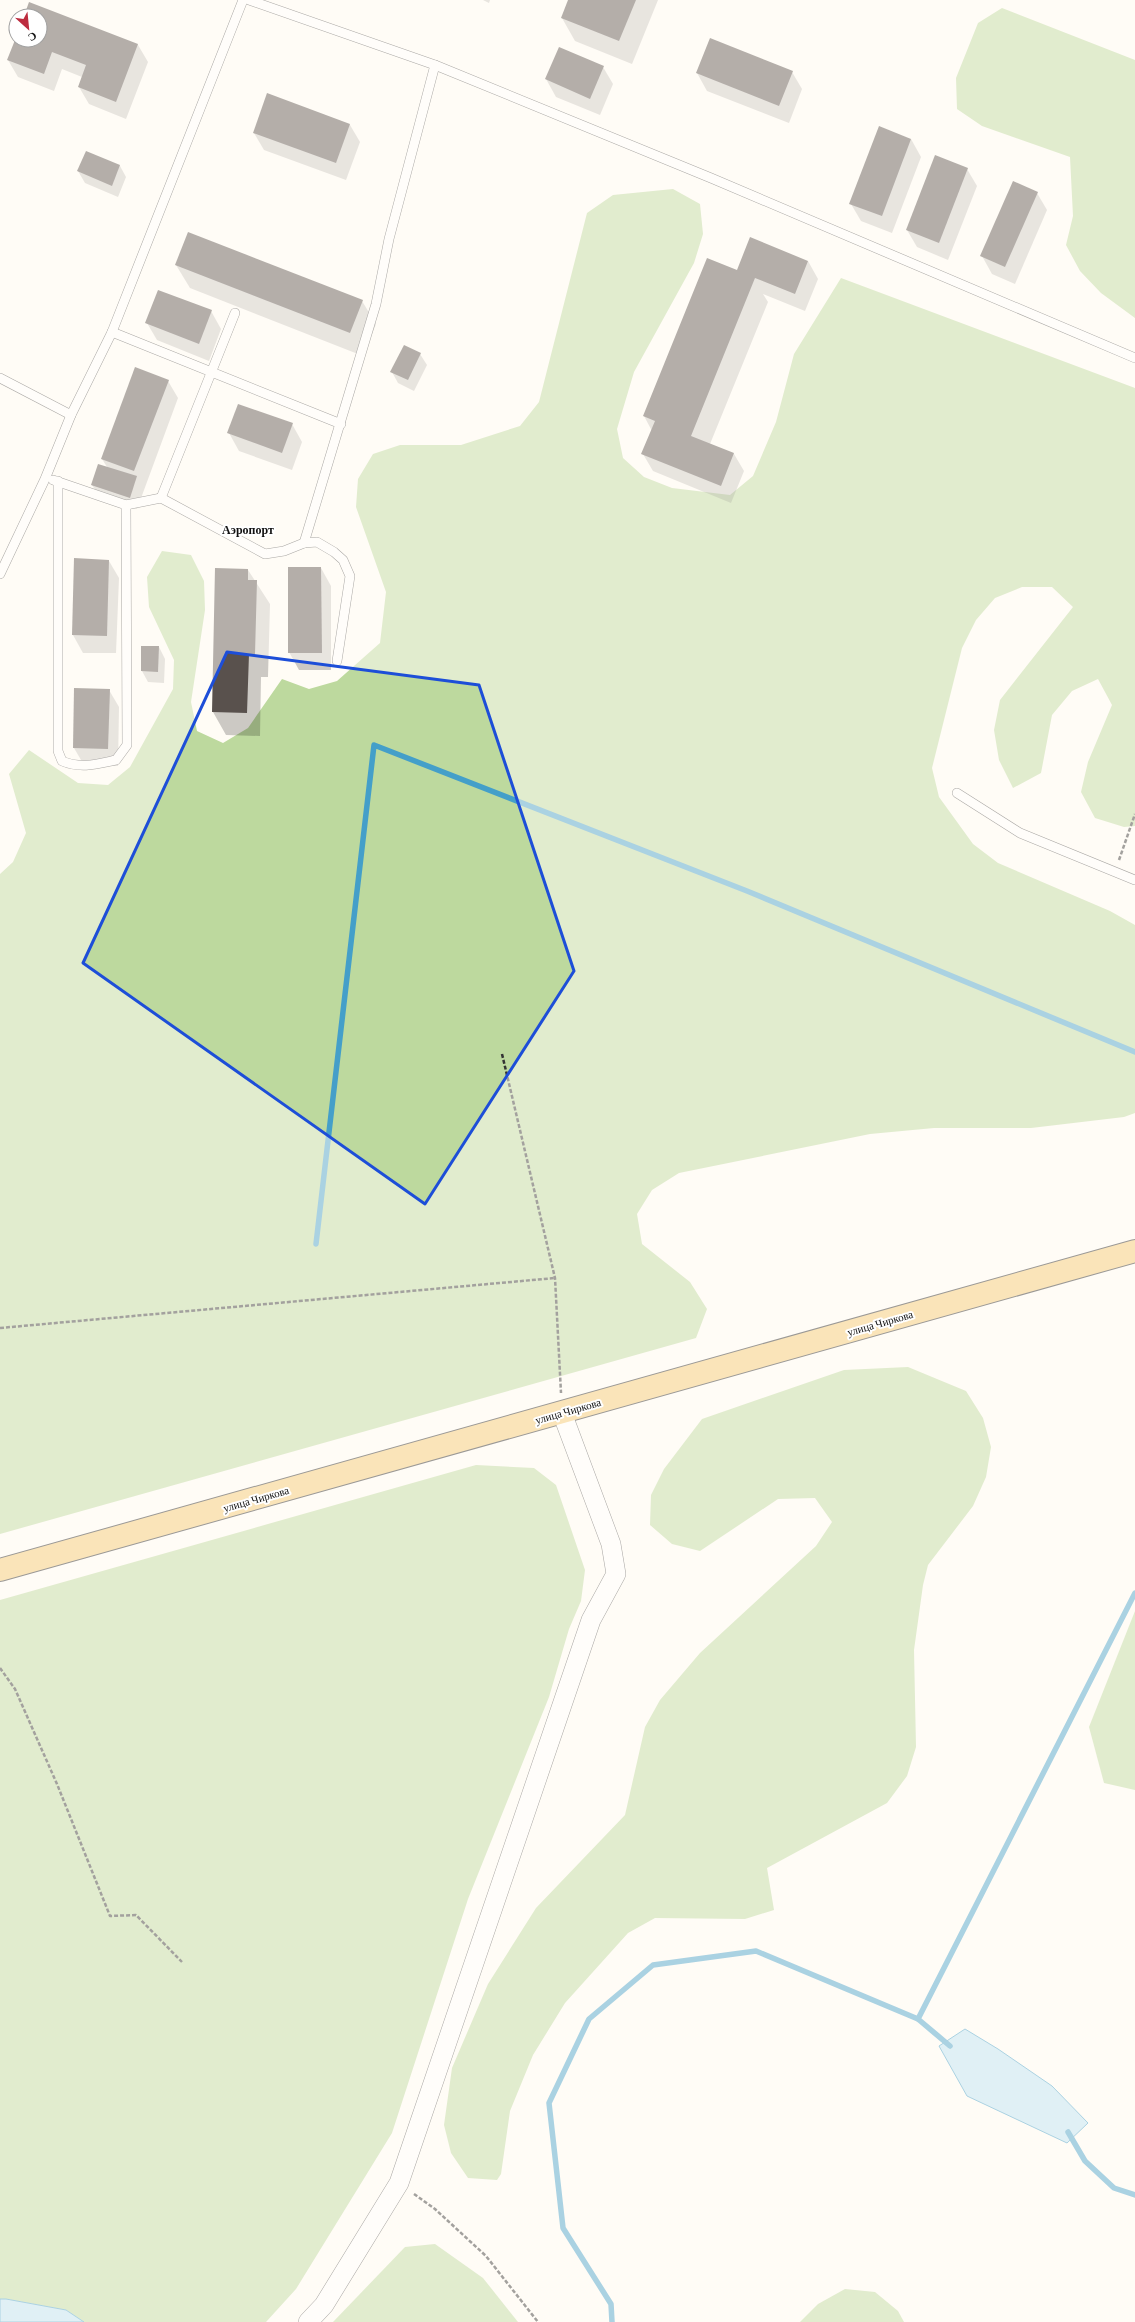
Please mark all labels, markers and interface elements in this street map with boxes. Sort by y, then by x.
north arrow [8,8,48,48]
text: С [26,30,39,44]
district label: Аэропорт [222,523,274,537]
street label: улица Чиркова [846,1308,914,1338]
street label: улица Чиркова [534,1396,602,1426]
street label: улица Чиркова [222,1484,290,1514]

